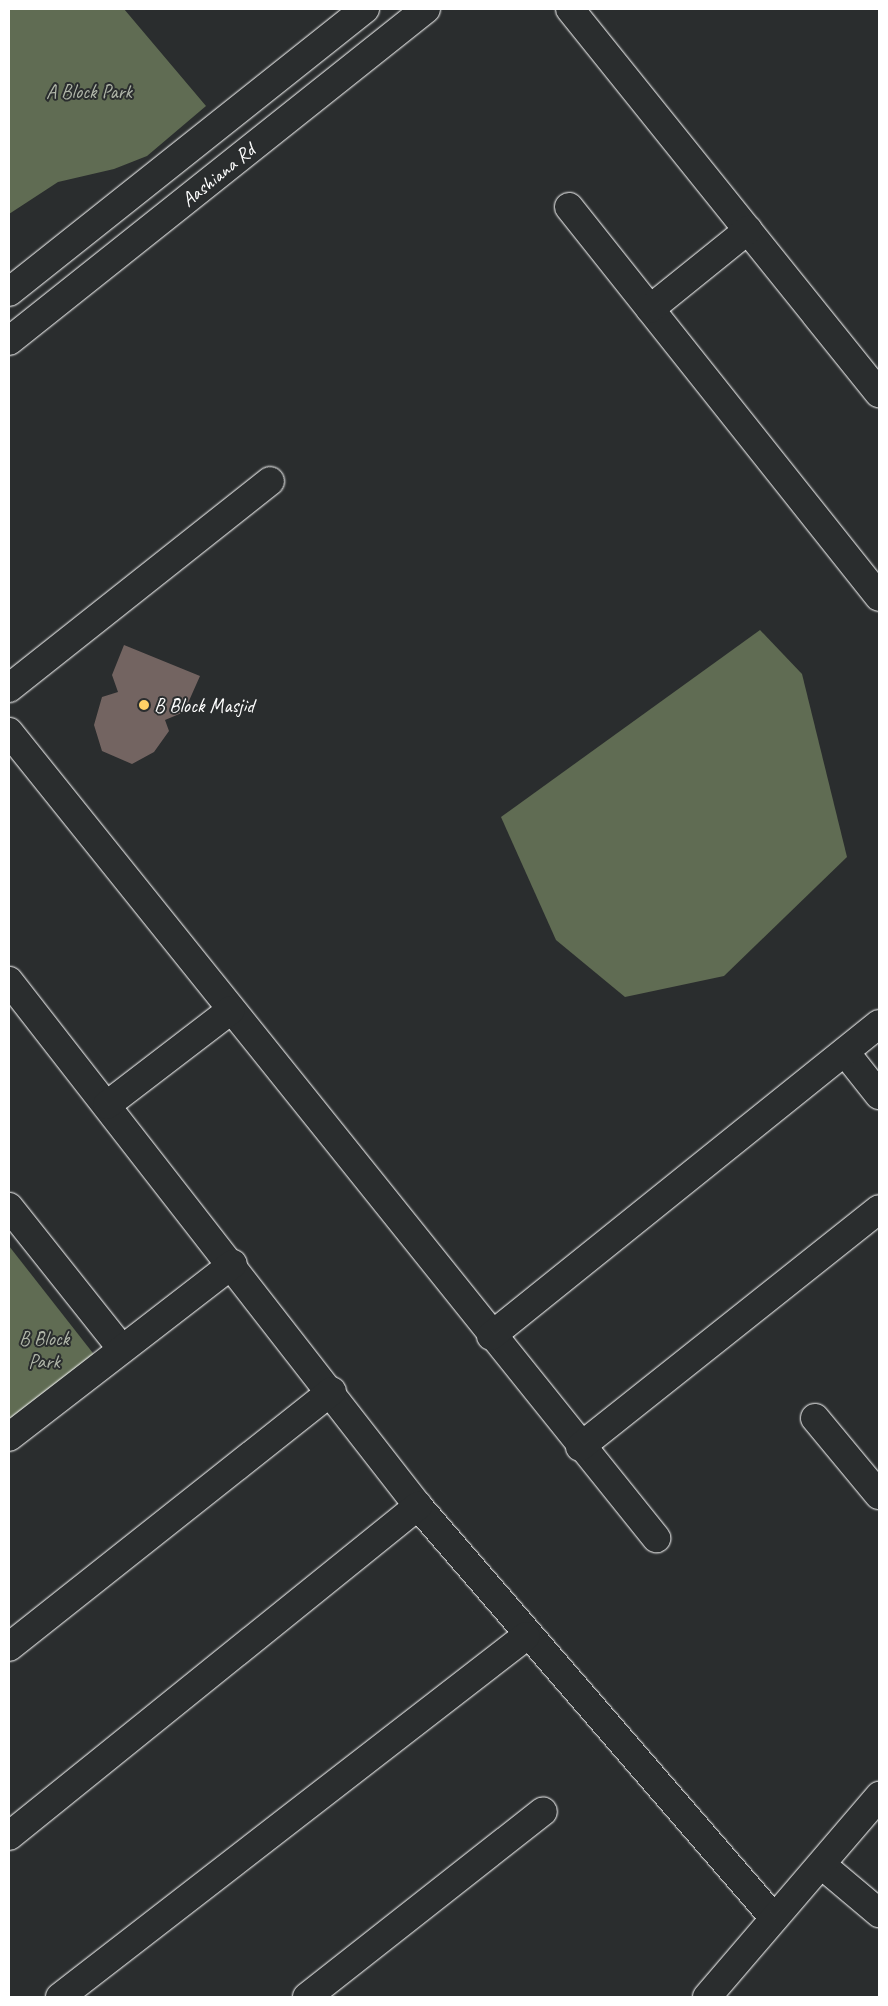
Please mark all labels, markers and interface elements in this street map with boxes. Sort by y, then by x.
park label: A Block Park [46,79,132,103]
street label: Aashiana Rd [176,138,260,212]
place label: B Block Masjid [154,693,255,717]
marker: B Block Masjid [138,699,150,711]
park label: B Block Park [19,1327,69,1374]

